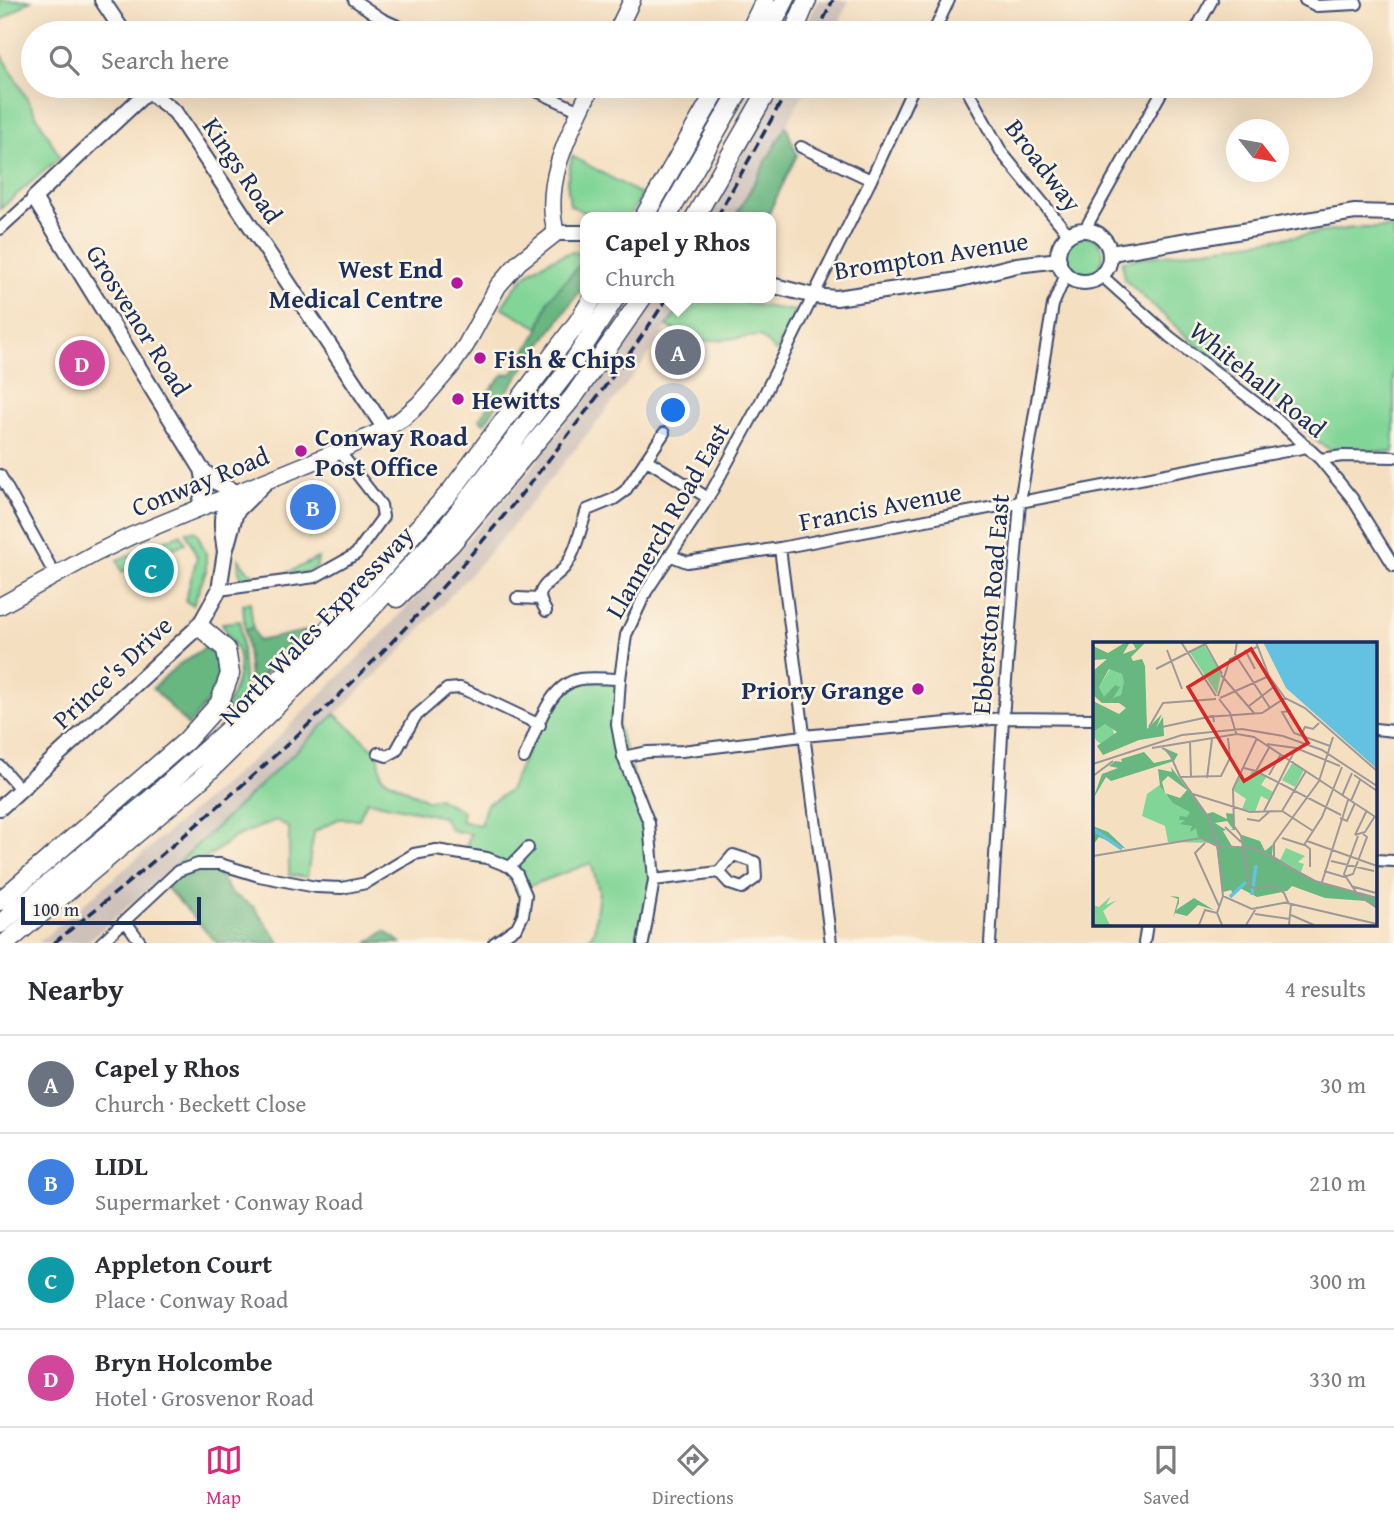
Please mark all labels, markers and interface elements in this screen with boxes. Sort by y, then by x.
search box [21,21,1373,98]
text: Search here [101,40,229,79]
icon: search [45,41,83,79]
street label: Kings Road [193,109,293,231]
street label: Broadway [996,110,1092,220]
north arrow [1226,119,1289,182]
popup [580,212,776,303]
street label: Brompton Avenue [831,220,1031,290]
text: Capel y Rhos [606,222,750,261]
street label: Grosvenor Road [77,237,201,404]
place label: West End Medical Centre [269,249,443,318]
text: Church [606,261,675,294]
marker: West End Medical Centre [449,275,465,291]
street label: Whitehall Road [1181,311,1335,447]
pin: A [655,326,701,378]
pin: D [59,337,105,389]
place label: Fish & Chips [494,339,636,378]
marker: Fish & Chips [472,350,488,366]
place label: Hewitts [472,380,560,419]
marker: Hewitts [450,391,466,407]
your location [656,393,690,427]
street label: Llannerch Road East [595,415,739,625]
place label: Conway Road Post Office [315,417,468,486]
street label: Conway Road [125,436,275,526]
marker: Conway Road Post Office [293,443,309,459]
street label: Francis Avenue [795,471,965,541]
pin: B [290,481,336,533]
street label: Ebberston Road East [961,492,1019,716]
street label: North Wales Expressway [209,516,423,734]
pin: C [128,544,174,596]
street label: Prince's Drive [43,606,181,738]
inset map [1093,642,1376,926]
place label: Priory Grange [741,670,904,709]
marker: Priory Grange [910,681,926,697]
scale bar [21,894,201,926]
text: 100 m [32,895,79,923]
text: Nearby [28,967,124,1011]
text: 4 results [1285,972,1366,1005]
text: Capel y Rhos [95,1048,240,1087]
text: A [44,1068,58,1101]
text: 30 m [1320,1068,1366,1101]
text: Church · Beckett Close [95,1087,306,1120]
text: LIDL [95,1146,148,1185]
text: B [44,1166,58,1199]
text: 210 m [1309,1166,1366,1199]
text: Supermarket · Conway Road [95,1185,363,1218]
text: Appleton Court [95,1244,272,1283]
text: C [44,1264,58,1297]
text: 300 m [1309,1264,1366,1297]
text: Place · Conway Road [95,1283,288,1316]
text: Bryn Holcombe [95,1342,272,1381]
text: D [44,1362,58,1395]
text: 330 m [1309,1362,1366,1395]
text: Hotel · Grosvenor Road [95,1381,314,1414]
tab: Map [205,1441,243,1511]
tab: Directions [652,1441,734,1511]
tab: Saved [1143,1441,1189,1511]

